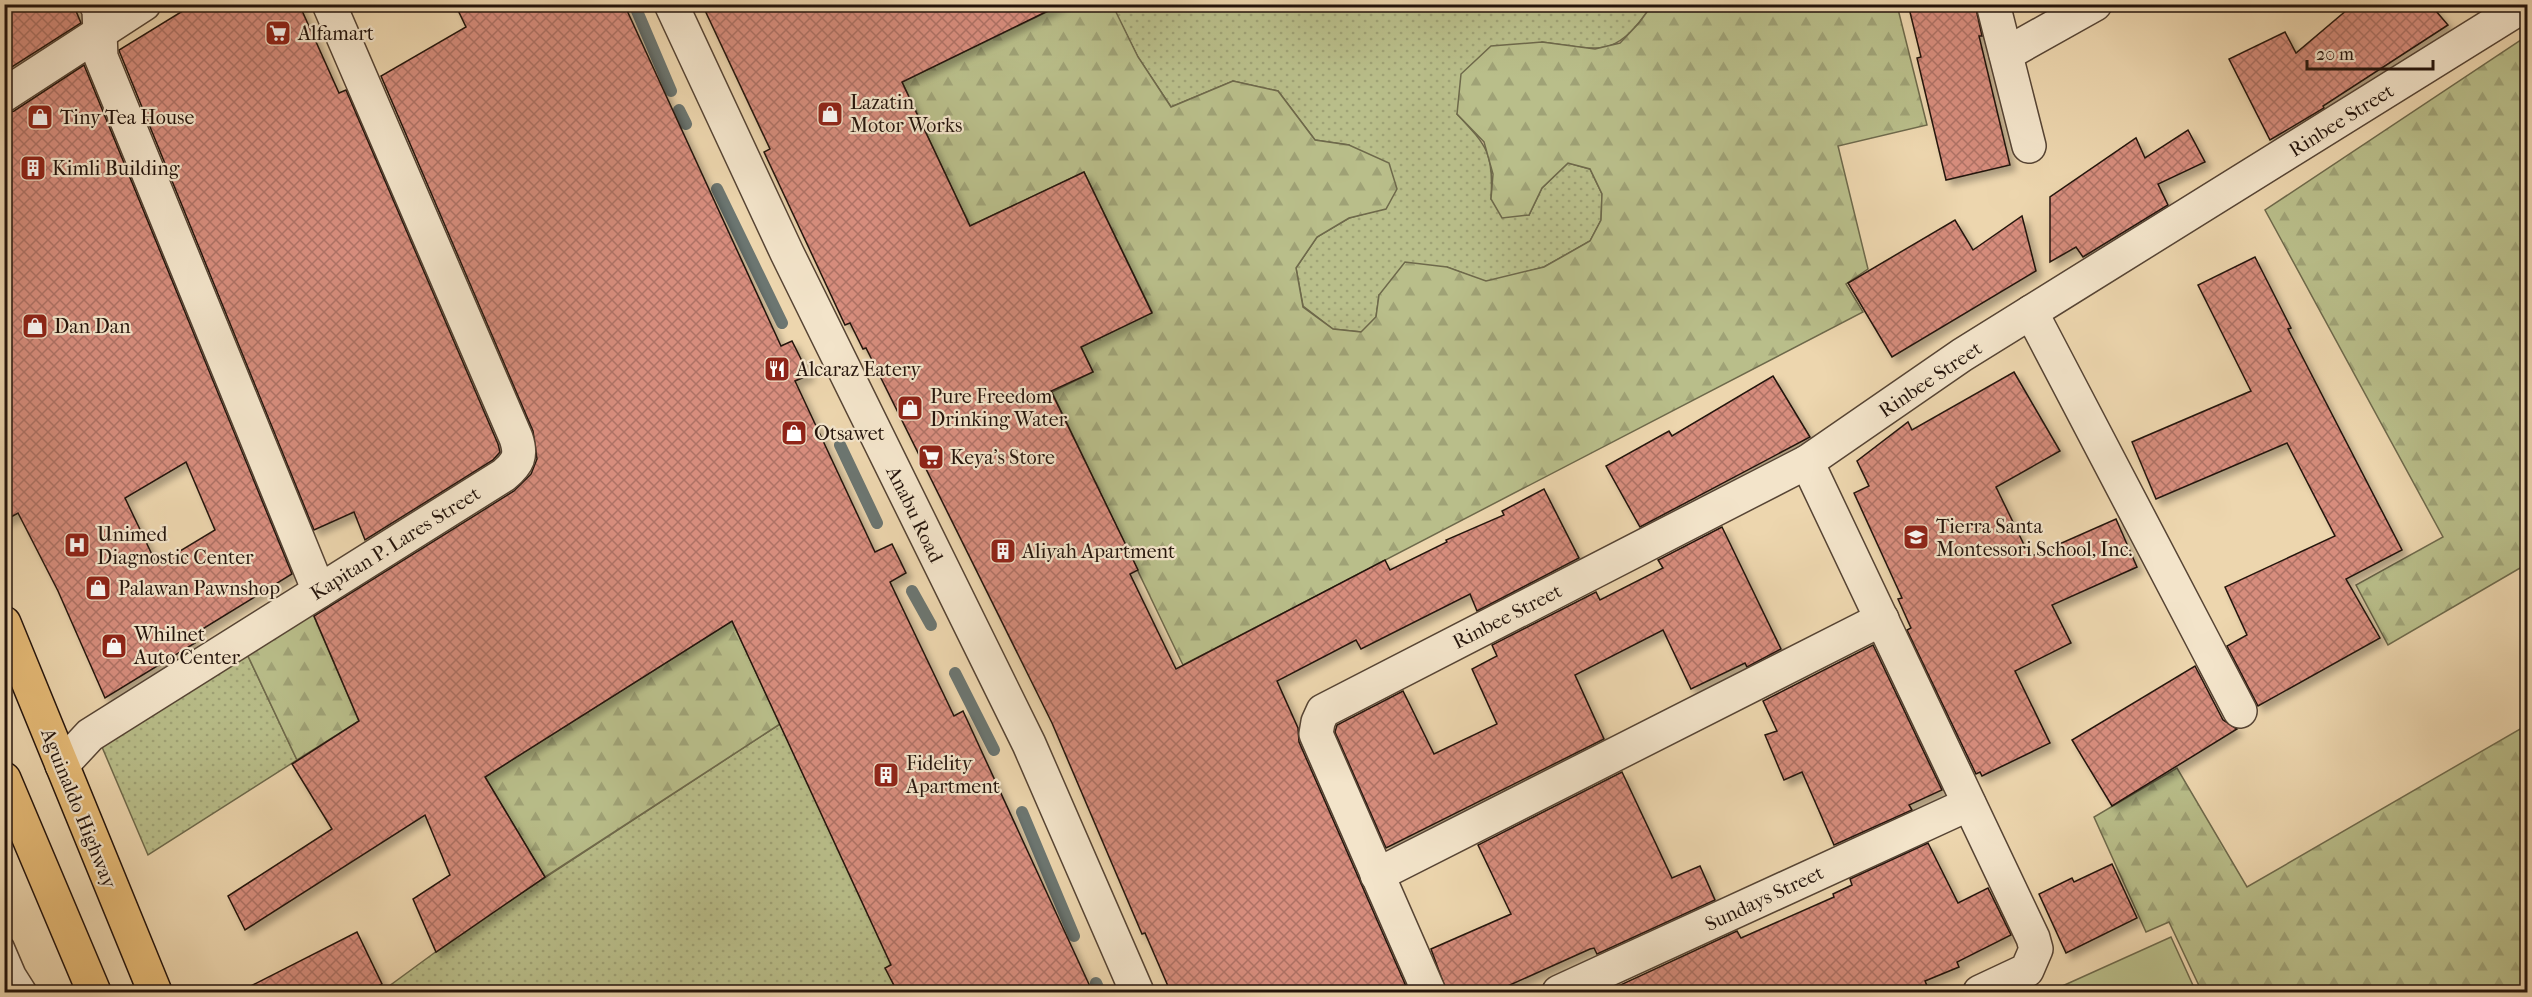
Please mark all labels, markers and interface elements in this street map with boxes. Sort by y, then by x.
supermarket icon: Alfamart [263,18,293,48]
place label: Alfamart [297,22,374,45]
scale bar [2307,33,2433,71]
text: 20 m [2316,44,2354,65]
street label: Rinbee Street [2285,79,2398,162]
place label: Lazatin Motor Works [850,91,962,137]
shop icon: Lazatin Motor Works [815,99,845,129]
shop icon: Tiny Tea House [25,102,55,132]
place label: Tiny Tea House [60,106,194,129]
building icon: Kimli Building [18,153,48,183]
place label: Kimli Building [52,157,180,180]
shop icon: Dan Dan [20,311,50,341]
place label: Dan Dan [54,315,131,338]
street label: Rinbee Street [1874,337,1986,422]
restaurant icon: Alcaraz Eatery [762,354,792,384]
place label: Alcaraz Eatery [795,358,922,381]
place label: Pure Freedom Drinking Water [930,385,1068,431]
shop icon: Pure Freedom Drinking Water [895,393,925,423]
shop icon: Otsawet [779,418,809,448]
place label: Otsawet [814,422,885,445]
supermarket icon: Keya's Store [916,442,946,472]
place label: Keya's Store [950,446,1055,469]
street label: Anabu Road [881,461,948,567]
street label: Kapitan P. Lares Street [306,482,484,605]
place label: Tierra Santa Montessori School, Inc. [1936,515,2132,561]
school or university icon: Tierra Santa Montessori School, Inc. [1901,522,1931,552]
place label: Unimed Diagnostic Center [97,523,254,569]
hospital icon: Unimed Diagnostic Center [62,530,92,560]
building icon: Aliyah Apartment [988,536,1018,566]
place label: Aliyah Apartment [1021,540,1175,563]
shop icon: Palawan Pawnshop [83,573,113,603]
place label: Palawan Pawnshop [118,577,280,600]
street label: Rinbee Street [1449,579,1566,654]
place label: Whilnet Auto Center [133,623,240,669]
shop icon: Whilnet Auto Center [99,631,129,661]
street label: Aguinaldo Highway [36,724,122,893]
place label: Fidelity Apartment [905,752,1000,798]
building icon: Fidelity Apartment [871,760,901,790]
street label: Sundays Street [1701,861,1827,936]

